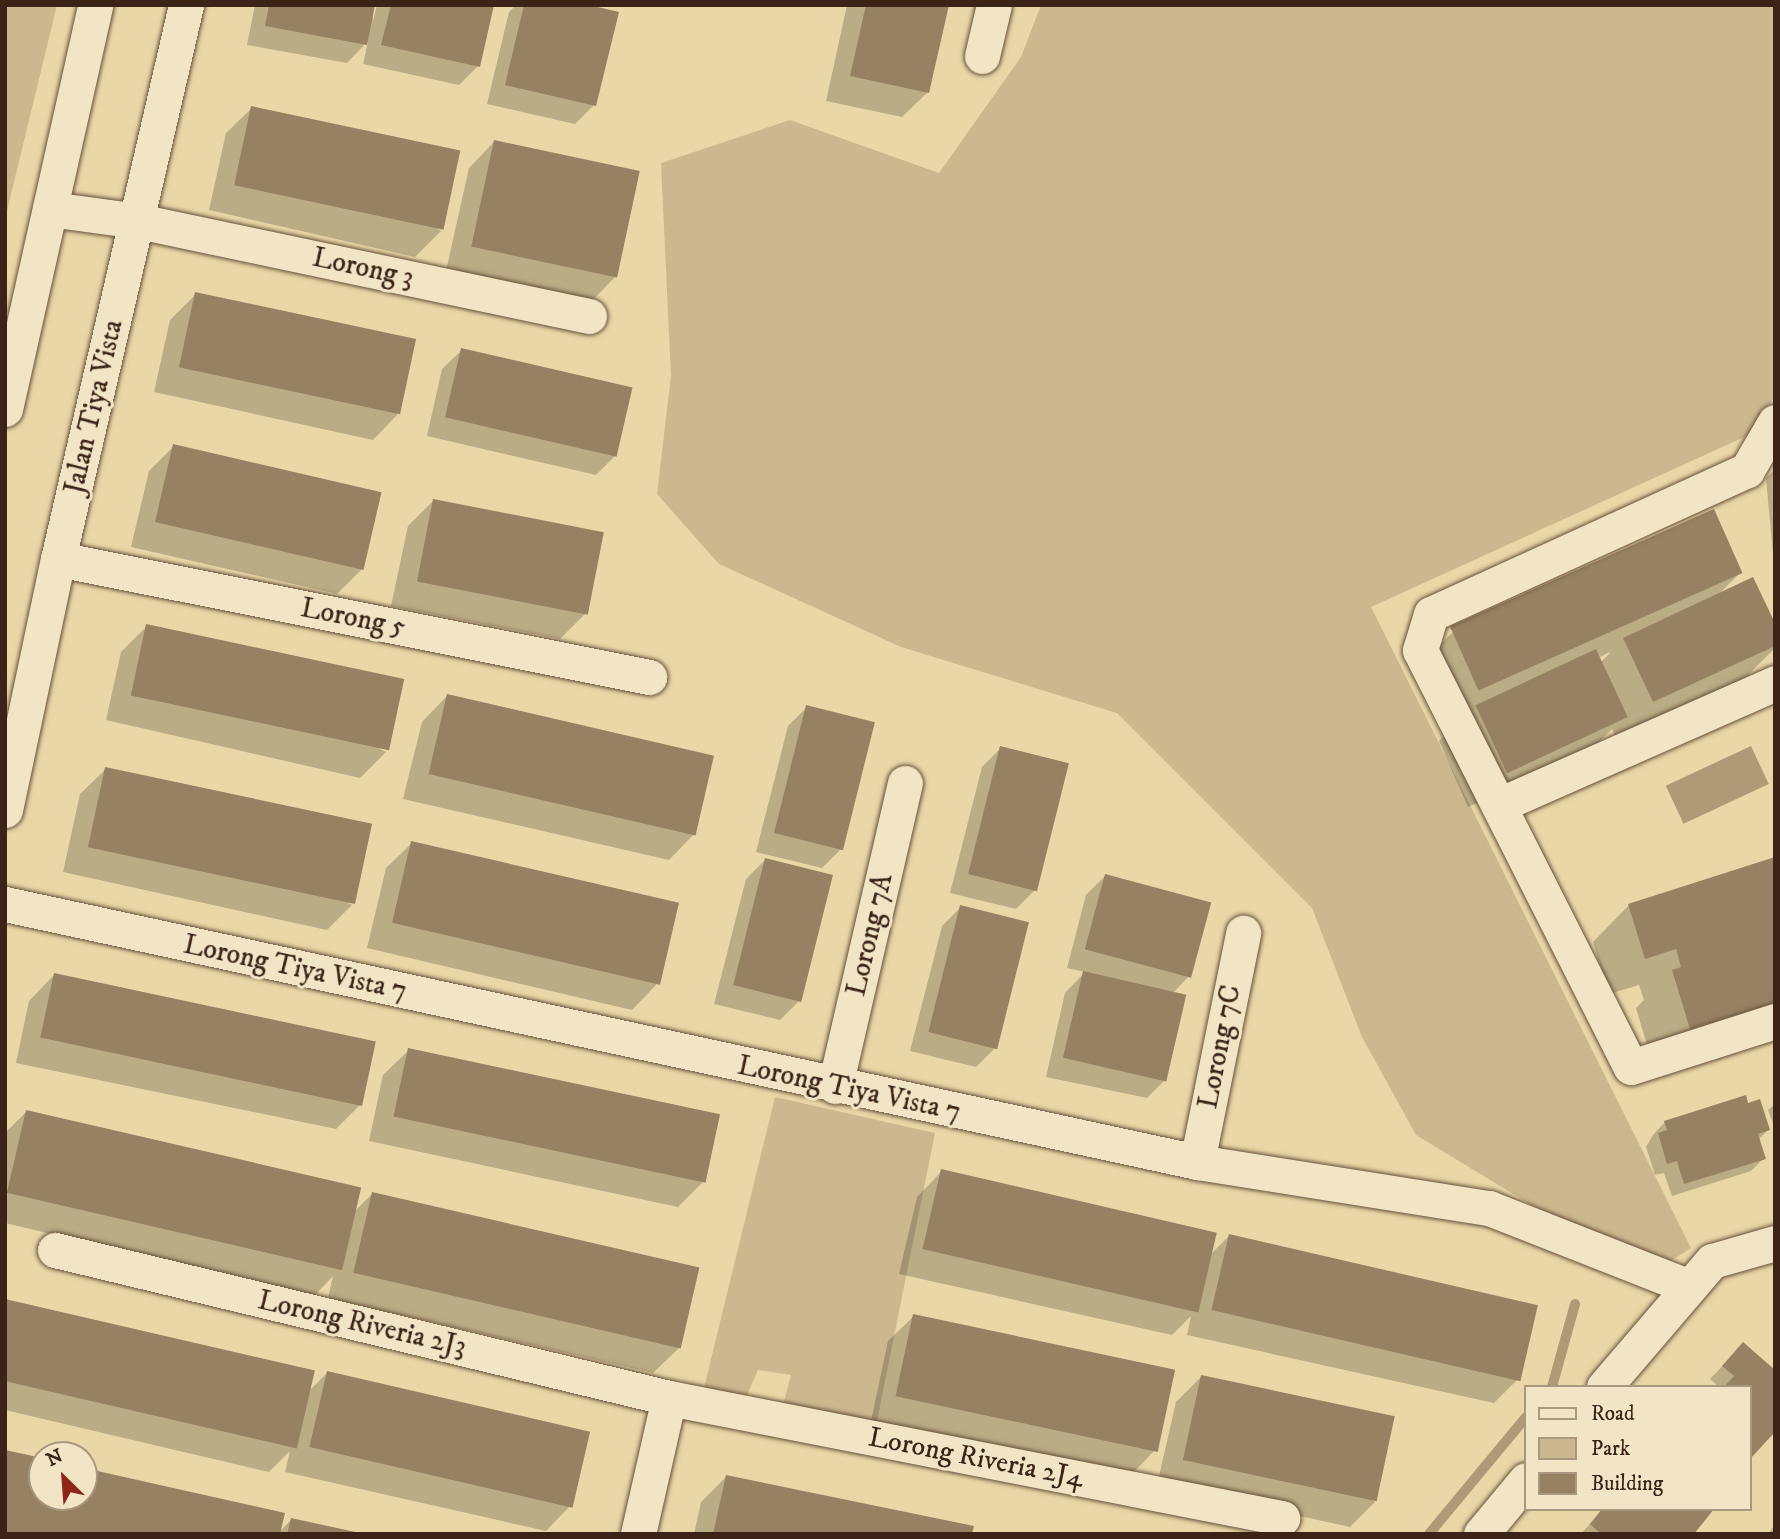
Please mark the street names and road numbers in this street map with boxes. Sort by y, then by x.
street label: Lorong 3 [309,241,417,295]
street label: Jalan Tiya Vista [58,317,130,497]
street label: Lorong 5 [298,591,408,645]
street label: Lorong 7A [840,871,900,999]
street label: Lorong Tiya Vista 7 [180,928,410,1008]
street label: Lorong 7C [1192,982,1248,1112]
street label: Lorong Tiya Vista 7 [734,1049,964,1129]
street label: Lorong Riveria 2J3 [255,1284,469,1364]
street label: Lorong Riveria 2J4 [866,1421,1086,1495]

